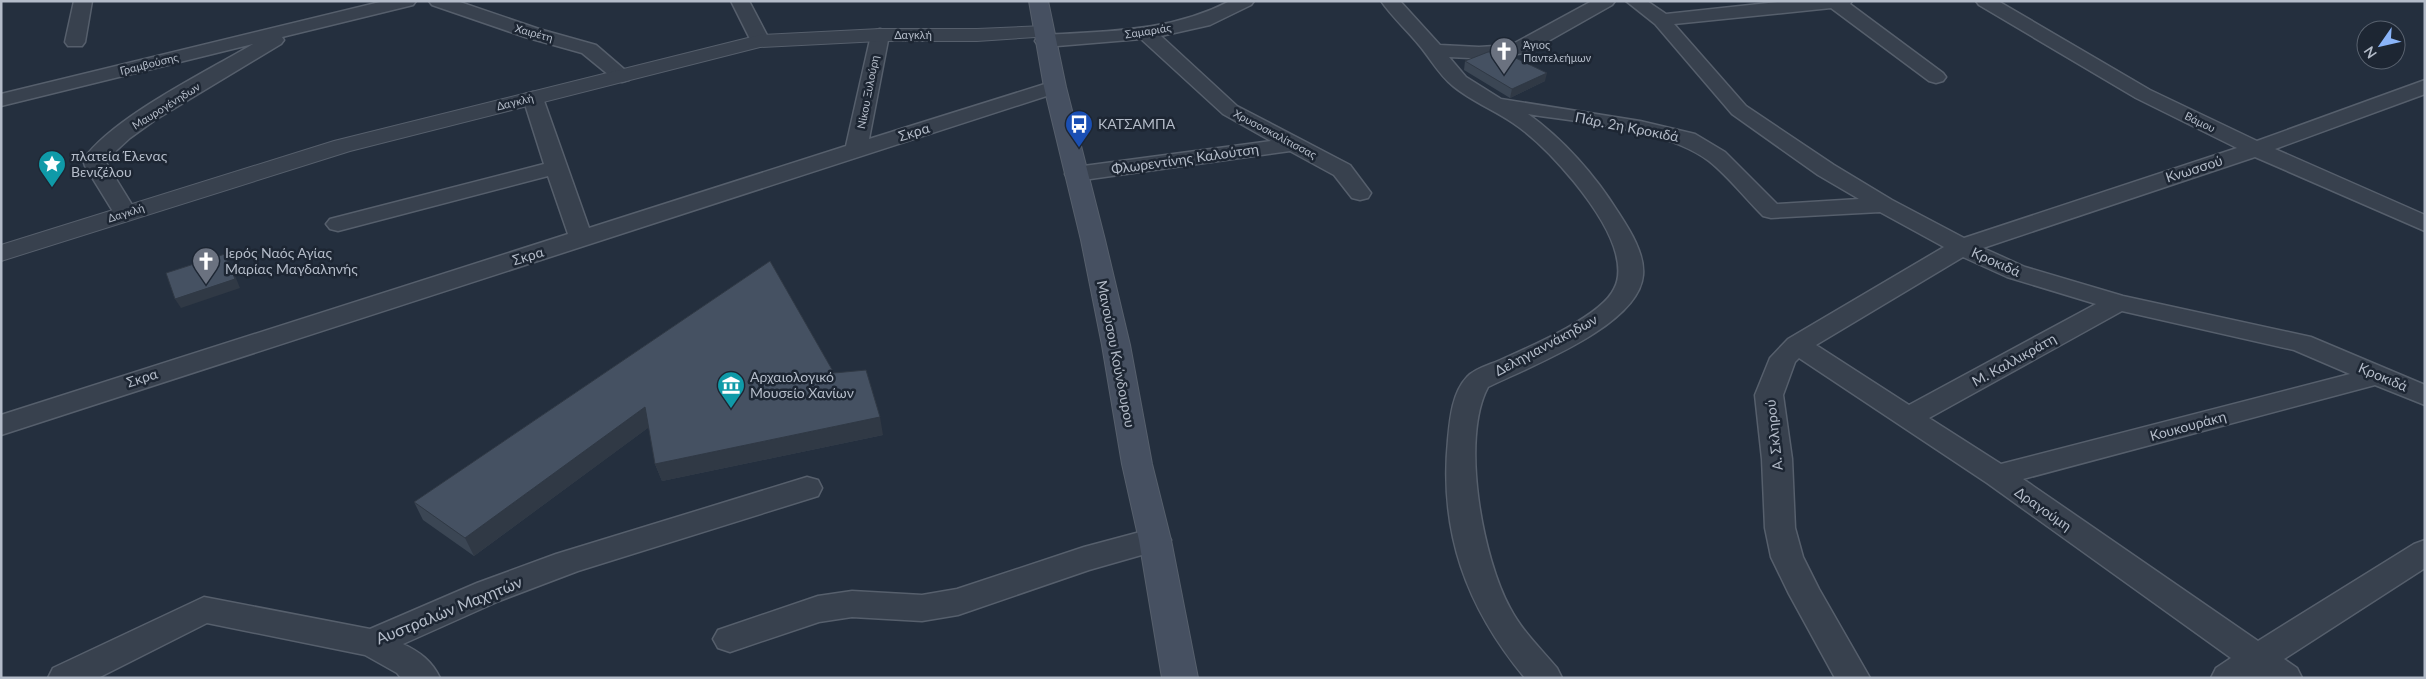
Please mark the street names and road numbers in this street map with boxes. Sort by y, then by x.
street label: Σαμαριάς [1124,20,1172,41]
street label: Χαιρέτη [514,21,555,44]
street label: Δαγκλή [894,28,932,41]
street label: Γραμβούσης [118,50,179,77]
street label: Νίκου Ξυλούρη [854,54,881,130]
street label: Μαυρογένηδων [129,79,202,132]
street label: Δαγκλή [495,91,535,112]
street label: Χρυσοσκαλίτισσας [1232,106,1319,161]
street label: Πάρ. 2η Κροκιδά [1574,108,1681,145]
street label: Βάμου [2183,109,2218,134]
street label: Σκρα [896,119,932,144]
street label: Φλωρεντίνης Καλούτση [1110,140,1260,177]
street label: Κνωσσού [2163,151,2224,186]
street label: Δαγκλή [106,201,146,225]
street label: Σκρα [510,243,546,268]
street label: Κροκιδά [1969,243,2024,280]
street label: Μανούσου Κούνδουρου [1094,279,1139,429]
street label: Δεληγιαννάκηδων [1491,310,1600,379]
street label: Μ. Καλλικράτη [1969,329,2059,390]
street label: Κροκιδά [2356,359,2411,395]
street label: Σκρα [124,364,160,390]
street label: Α. Σκληρού [1761,399,1786,471]
street label: Κουκουράκη [2148,407,2228,444]
street label: Δραγούμη [2012,483,2075,534]
street label: Αυστραλών Μαχητών [373,571,525,648]

